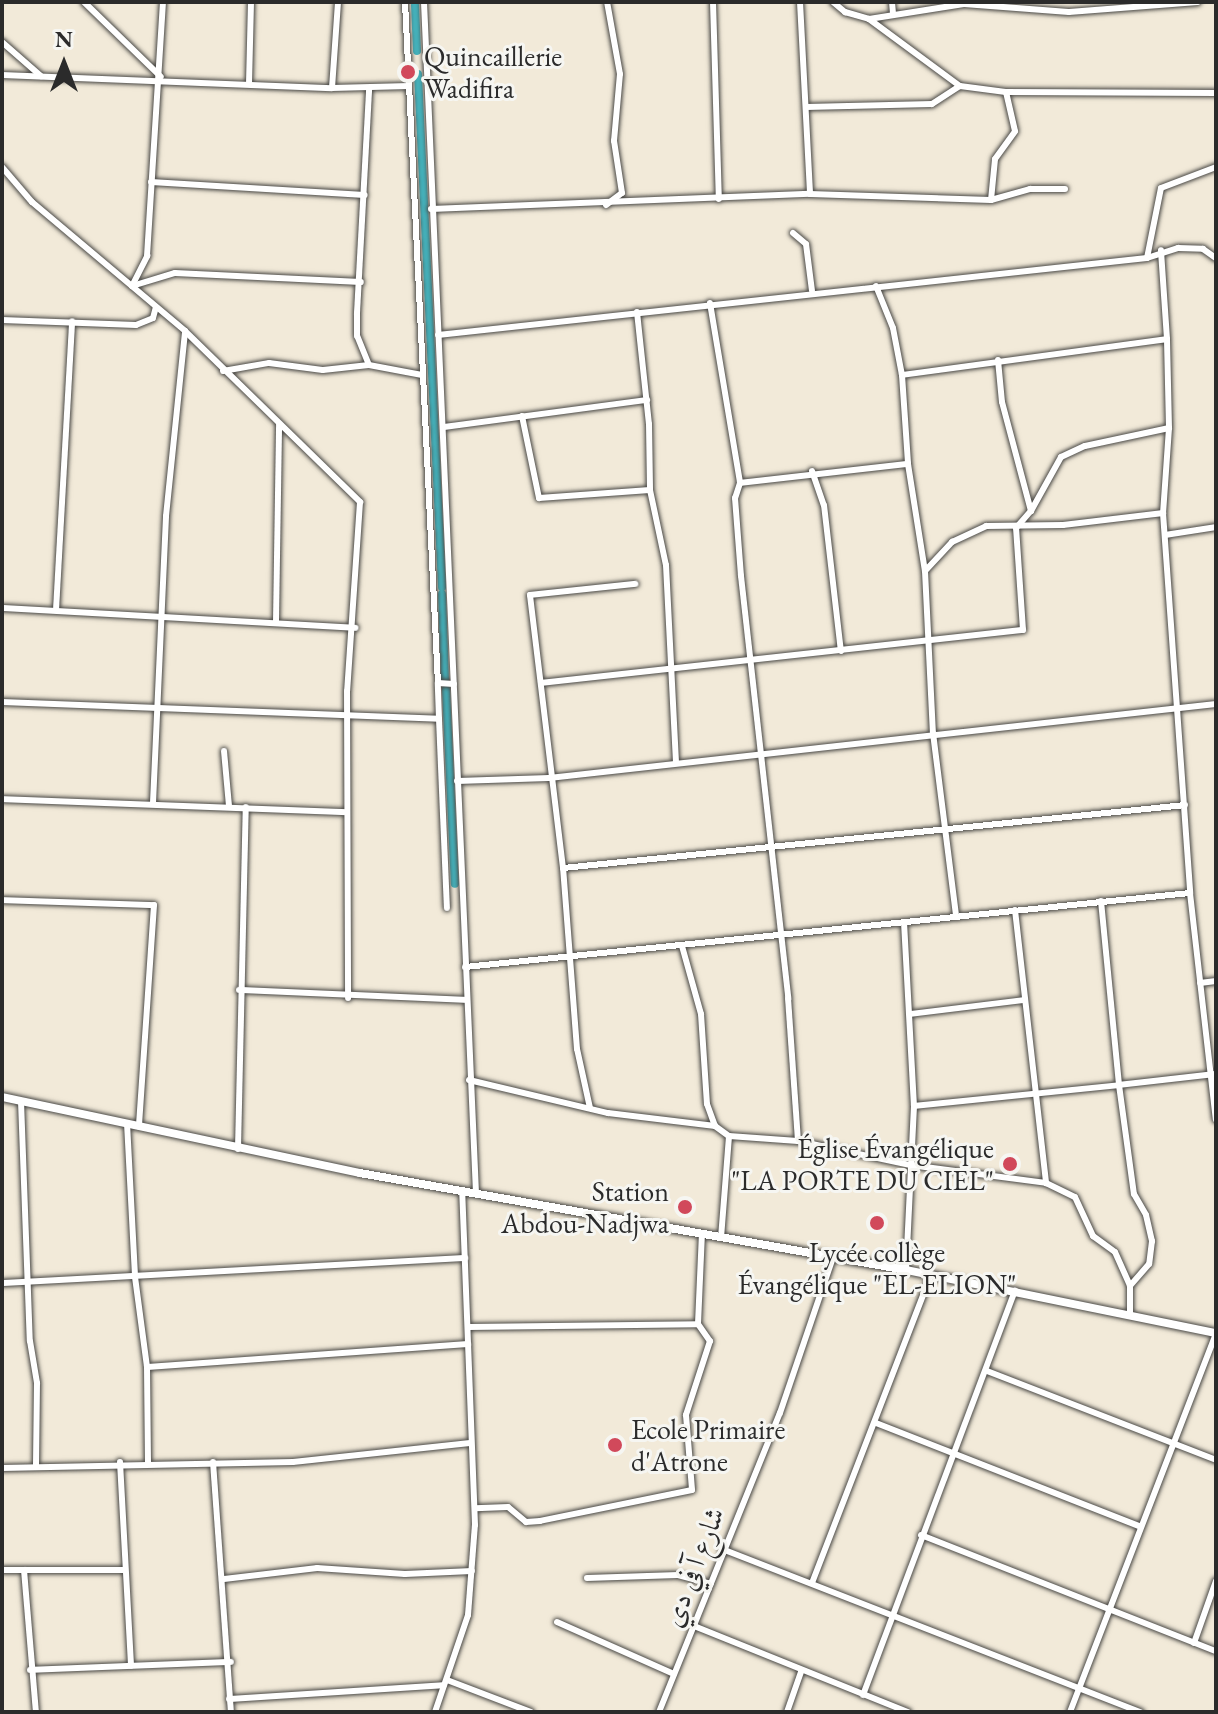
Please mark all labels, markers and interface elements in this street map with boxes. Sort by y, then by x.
north arrow [24,24,104,104]
text: N [55,25,73,54]
place label: Quincaillerie Wadifira [424,39,562,105]
marker: Quincaillerie Wadifira [399,63,417,81]
place label: Église Évangélique "LA PORTE DU CIEL" [731,1131,994,1197]
marker: Église Évangélique "LA PORTE DU CIEL" [1001,1155,1019,1173]
place label: Station Abdou-Nadjwa [501,1174,669,1240]
marker: Station Abdou-Nadjwa [676,1198,694,1216]
marker: Lycée collège Évangélique "EL-ELION" [868,1214,886,1232]
place label: Lycée collège Évangélique "EL-ELION" [738,1235,1016,1301]
place label: Ecole Primaire d'Atrone [631,1412,785,1478]
marker: Ecole Primaire d'Atrone [606,1436,624,1454]
street label: شارع آ في دي [655,1502,731,1632]

